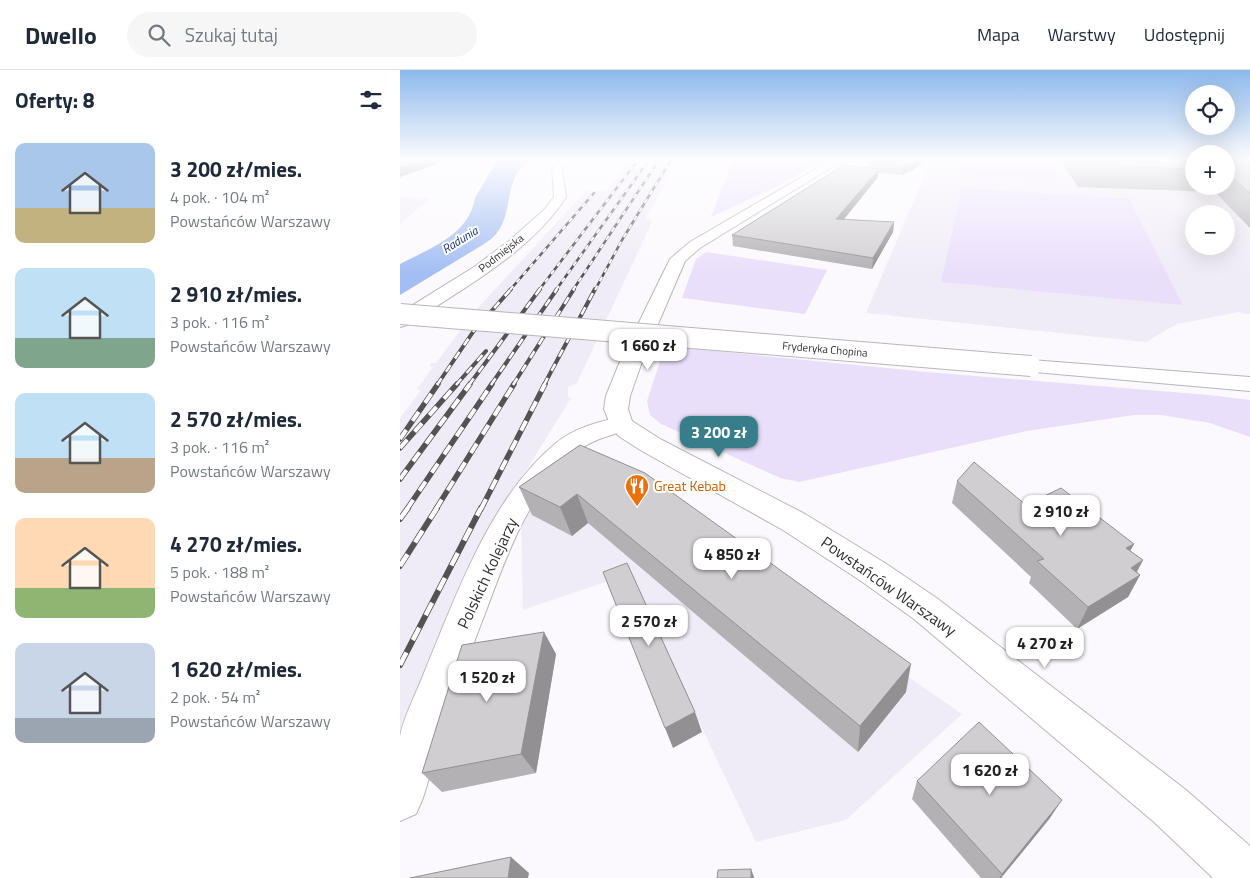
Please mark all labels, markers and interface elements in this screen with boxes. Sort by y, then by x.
search box [127,12,477,57]
text: Dwello [25,17,97,53]
text: Szukaj tutaj [185,20,278,49]
icon: search [145,21,173,49]
text: Mapa [977,21,1020,48]
text: Warstwy [1048,21,1116,48]
text: Udostępnij [1144,21,1225,48]
text: Oferty: 8 [15,84,95,116]
map controls [1185,85,1235,255]
button: locate [1185,85,1235,135]
icon: filters [357,86,385,114]
button: + [1185,145,1235,195]
text: 3 200 zł/mies. [170,153,302,185]
icon: home [55,163,115,223]
text: 4 pok. · 104 m² [170,185,269,209]
button: − [1185,205,1235,255]
text: Powstańców Warszawy [170,209,331,233]
water label: Radunia [438,221,482,258]
street label: Podmiejska [475,230,527,276]
text: 2 910 zł/mies. [170,278,302,310]
icon: home [55,288,115,348]
text: 3 pok. · 116 m² [170,310,269,334]
pin: 1 660 zł [596,328,700,371]
text: 1 660 zł [620,333,676,357]
text: Powstańców Warszawy [170,334,331,358]
street label: Fryderyka Chopina [782,337,869,361]
text: 2 570 zł/mies. [170,403,302,435]
icon: home [55,413,115,473]
pin: 3 200 zł [667,416,771,458]
text: 3 200 zł [691,420,747,444]
text: 3 pok. · 116 m² [170,435,269,459]
text: Powstańców Warszawy [170,459,331,483]
restaurant icon: Great Kebab [624,473,650,507]
place label: Great Kebab [654,475,726,496]
pin: 2 910 zł [1009,494,1113,537]
text: 2 910 zł [1033,499,1089,523]
street label: Polskich Kolejarzy [451,513,523,633]
text: 4 270 zł/mies. [170,528,302,560]
street label: Powstańców Warszawy [816,530,962,642]
icon: home [55,538,115,598]
pin: 4 850 zł [680,538,784,580]
text: 4 850 zł [704,542,760,566]
text: 5 pok. · 188 m² [170,560,269,584]
text: Powstańców Warszawy [170,584,331,608]
pin: 2 570 zł [597,604,701,647]
text: 2 570 zł [621,609,677,633]
pin: 4 270 zł [993,626,1097,669]
text: 4 270 zł [1017,631,1073,655]
text: 1 620 zł/mies. [170,653,302,685]
pin: 1 520 zł [435,660,539,703]
icon: home [55,663,115,723]
text: 1 520 zł [459,665,515,689]
text: 2 pok. · 54 m² [170,685,260,709]
text: Powstańców Warszawy [170,709,331,733]
pin: 1 620 zł [938,754,1042,796]
text: 1 620 zł [962,758,1018,782]

